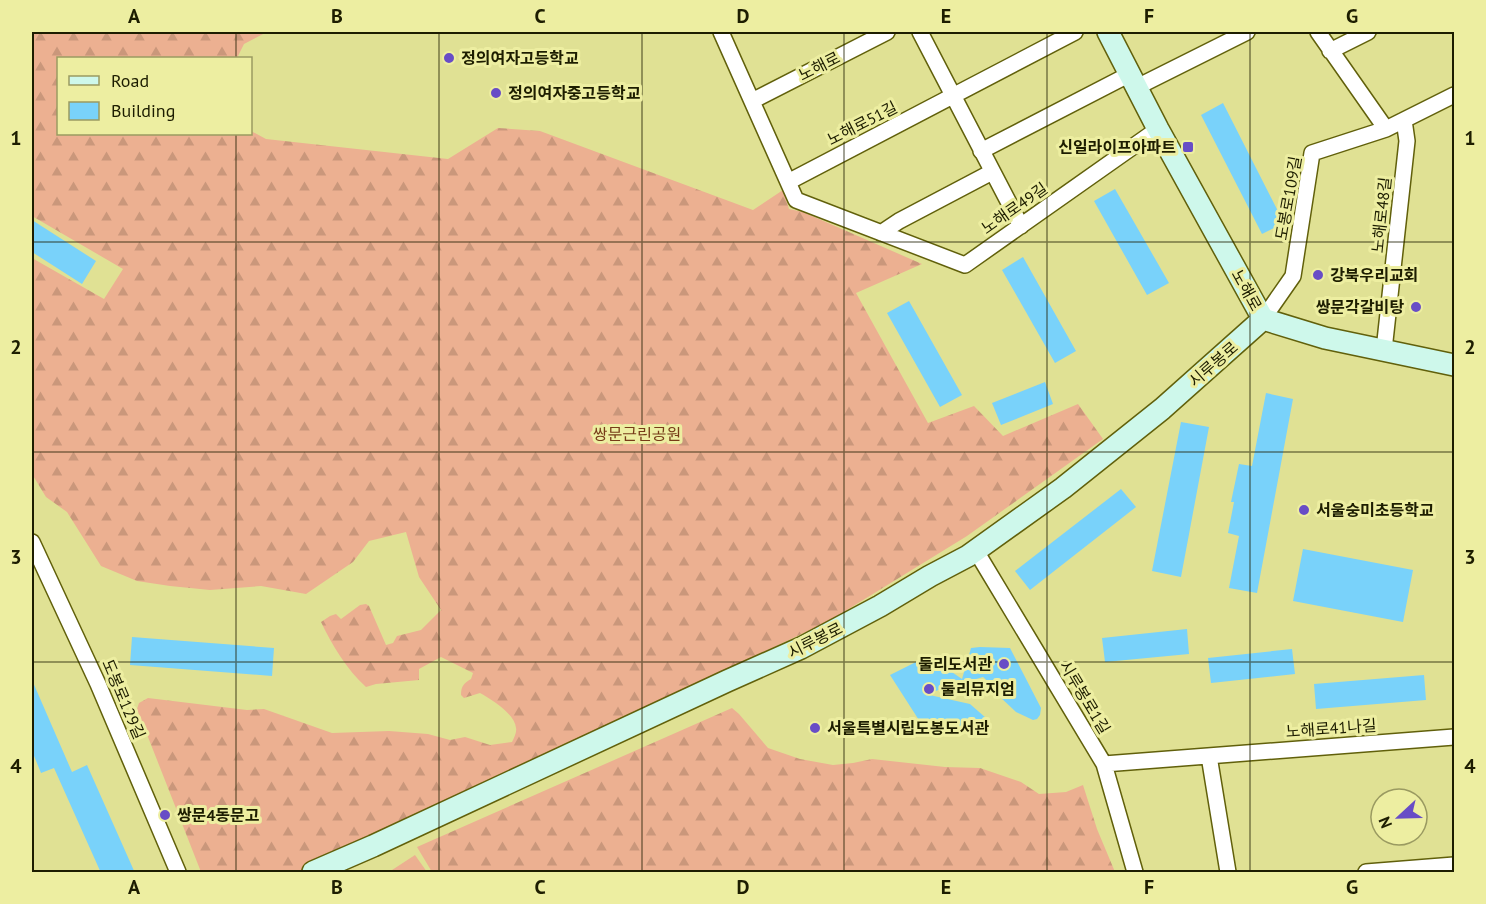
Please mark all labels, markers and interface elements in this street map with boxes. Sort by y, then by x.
text: A [128,3,141,29]
text: B [331,3,343,29]
text: C [534,3,546,29]
text: D [737,3,750,29]
text: E [941,3,951,29]
text: F [1144,3,1154,29]
text: G [1346,3,1358,29]
street label: 노해로 [795,47,843,85]
place label: 정의여자고등학교 [461,48,579,68]
marker: 정의여자고등학교 [442,51,456,65]
legend [57,57,252,135]
text: Road [111,69,149,92]
place label: 정의여자중고등학교 [508,83,641,103]
marker: 정의여자중고등학교 [489,86,503,100]
street label: 노해로51길 [823,97,901,149]
text: Building [111,99,175,122]
text: 1 [10,125,22,151]
text: 1 [1464,125,1476,151]
place label: 신일라이프아파트 [1058,137,1176,157]
marker: 신일라이프아파트 [1181,140,1195,154]
street label: 도봉로109길 [1271,154,1305,242]
street label: 노해로48길 [1367,176,1395,254]
street label: 노해로49길 [977,178,1051,238]
place label: 강북우리교회 [1330,265,1418,285]
street label: 노해로 [1228,266,1267,314]
marker: 강북우리교회 [1311,268,1325,282]
place label: 쌍문각갈비탕 [1316,297,1404,317]
marker: 쌍문각갈비탕 [1409,300,1423,314]
text: 2 [10,334,22,360]
text: 2 [1464,334,1476,360]
street label: 시루봉로 [1184,337,1242,391]
park label: 쌍문근린공원 [593,424,681,444]
place label: 서울숭미초등학교 [1316,500,1434,520]
marker: 서울숭미초등학교 [1297,503,1311,517]
text: 3 [10,544,22,570]
text: 3 [1464,544,1476,570]
street label: 시루봉로 [784,618,846,662]
place label: 둘리도서관 [918,654,992,674]
street label: 도봉로129길 [98,656,150,742]
marker: 둘리도서관 [997,657,1011,671]
street label: 시루봉로1길 [1055,657,1115,737]
place label: 둘리뮤지엄 [941,679,1015,699]
marker: 둘리뮤지엄 [922,682,936,696]
street label: 노해로41나길 [1285,715,1377,741]
place label: 서울특별시립도봉도서관 [827,718,989,738]
marker: 서울특별시립도봉도서관 [808,721,822,735]
text: 4 [10,753,22,779]
text: 4 [1464,753,1476,779]
north arrow [1369,787,1429,847]
place label: 쌍문4동문고 [177,805,260,825]
marker: 쌍문4동문고 [158,808,172,822]
text: N [1374,814,1396,831]
text: A [128,874,141,900]
text: B [331,874,343,900]
text: C [534,874,546,900]
text: D [737,874,750,900]
text: E [941,874,951,900]
text: F [1144,874,1154,900]
text: G [1346,874,1358,900]

